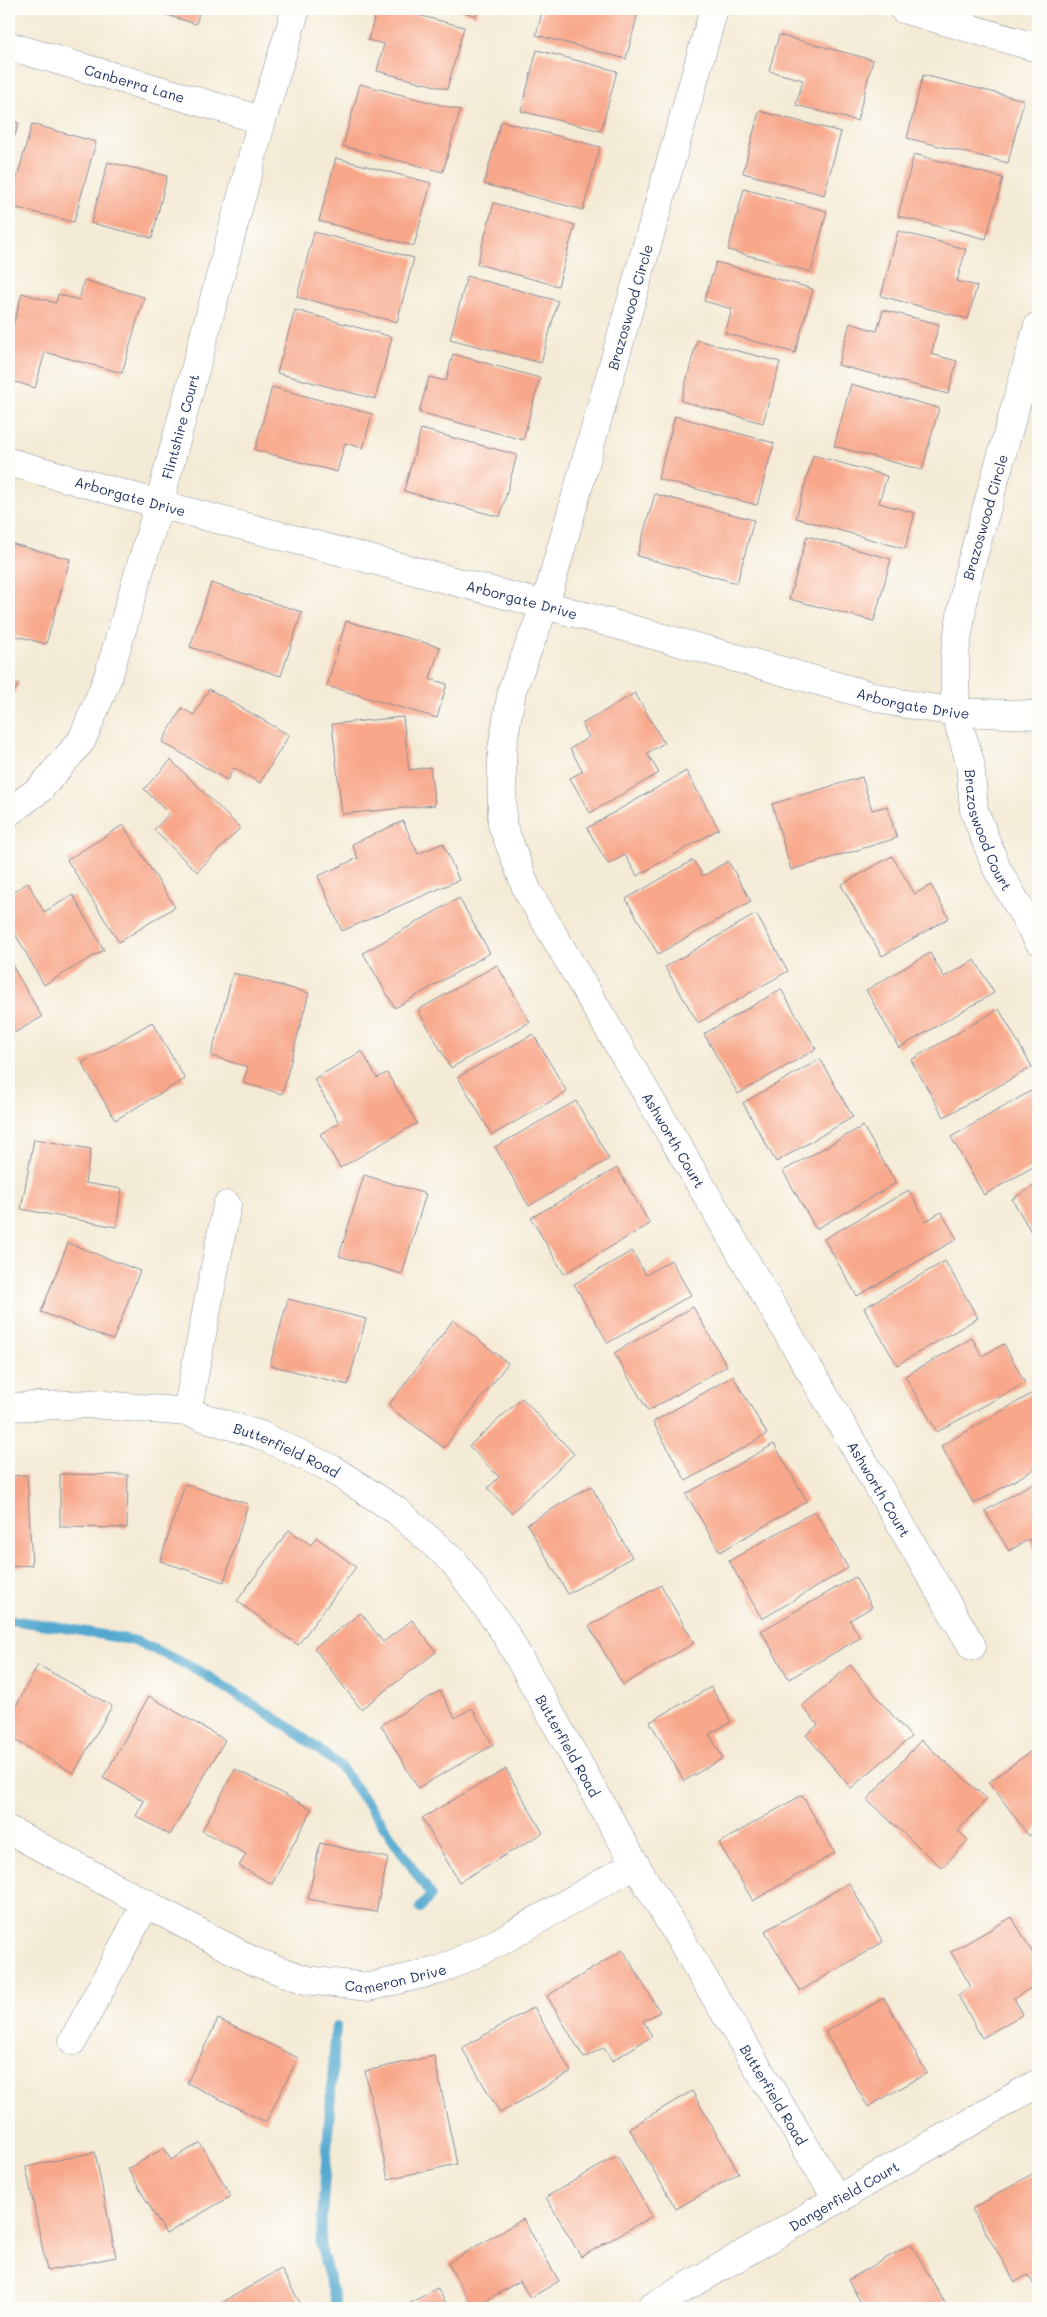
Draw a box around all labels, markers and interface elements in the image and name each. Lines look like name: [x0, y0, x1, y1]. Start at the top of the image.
street label: Canberra Lane: [82, 59, 187, 106]
street label: Brazoswood Circle: [603, 242, 657, 372]
street label: Flintshire Court: [157, 372, 203, 481]
street label: Brazoswood Circle: [958, 452, 1012, 582]
street label: Arborgate Drive: [73, 471, 188, 520]
street label: Arborgate Drive: [464, 575, 580, 623]
street label: Arborgate Drive: [855, 683, 970, 722]
street label: Brazoswood Court: [961, 768, 1017, 894]
street label: Ashworth Court: [638, 1088, 710, 1191]
street label: Butterfield Road: [231, 1418, 344, 1481]
street label: Ashworth Court: [844, 1437, 915, 1540]
street label: Butterfield Road: [532, 1691, 605, 1800]
street label: Cameron Drive: [344, 1959, 449, 1998]
street label: Butterfield Road: [736, 2040, 812, 2149]
street label: Dangerfield Court: [785, 2156, 902, 2235]

